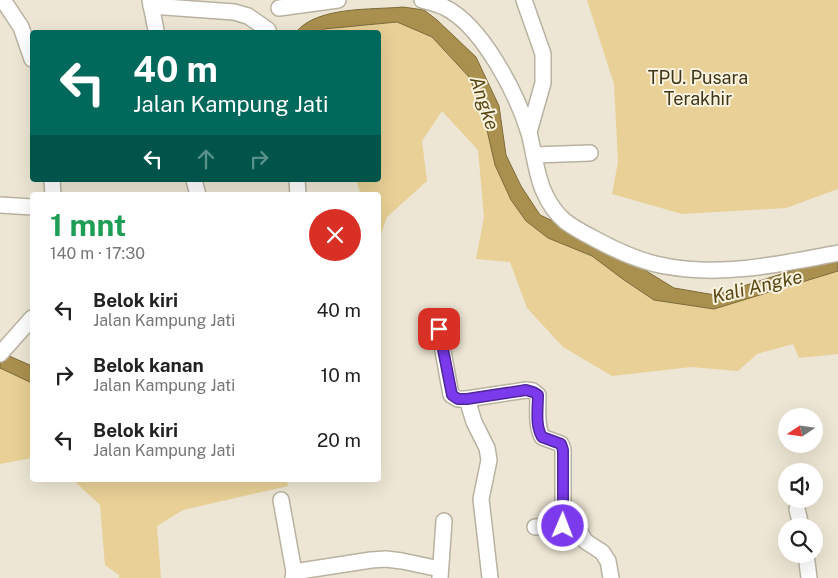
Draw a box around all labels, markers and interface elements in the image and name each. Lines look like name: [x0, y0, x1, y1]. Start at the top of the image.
text: 40 m: [133, 49, 218, 90]
icon: left: [50, 50, 115, 115]
park label: TPU. Pusara Terakhir: [648, 67, 748, 109]
water label: Angke: [466, 73, 504, 133]
text: Jalan Kampung Jati: [133, 91, 328, 117]
icon: left: [139, 145, 167, 173]
icon: ahead: [192, 145, 220, 173]
icon: right: [245, 145, 273, 173]
text: 1 mnt: [50, 207, 126, 243]
button: close: [309, 209, 361, 261]
text: 140 m · 17:30: [50, 244, 145, 263]
water label: Kali Angke: [710, 265, 804, 307]
text: Belok kiri: [93, 289, 178, 311]
icon: left: [50, 296, 78, 324]
text: 40 m: [316, 299, 361, 321]
pin: [418, 308, 460, 350]
text: Jalan Kampung Jati: [93, 311, 235, 330]
icon: arrive: [425, 315, 453, 343]
text: Belok kanan: [93, 354, 204, 376]
icon: right: [50, 361, 78, 389]
text: 10 m: [321, 364, 361, 386]
text: Jalan Kampung Jati: [93, 376, 235, 395]
north arrow: [778, 408, 822, 452]
map controls: [778, 408, 823, 563]
text: Belok kiri: [93, 419, 178, 441]
icon: left: [50, 426, 78, 454]
text: 20 m: [317, 429, 361, 451]
text: Jalan Kampung Jati: [93, 441, 235, 460]
button: sound: [778, 463, 823, 508]
position arrow: [536, 499, 588, 551]
button: search: [778, 518, 823, 563]

